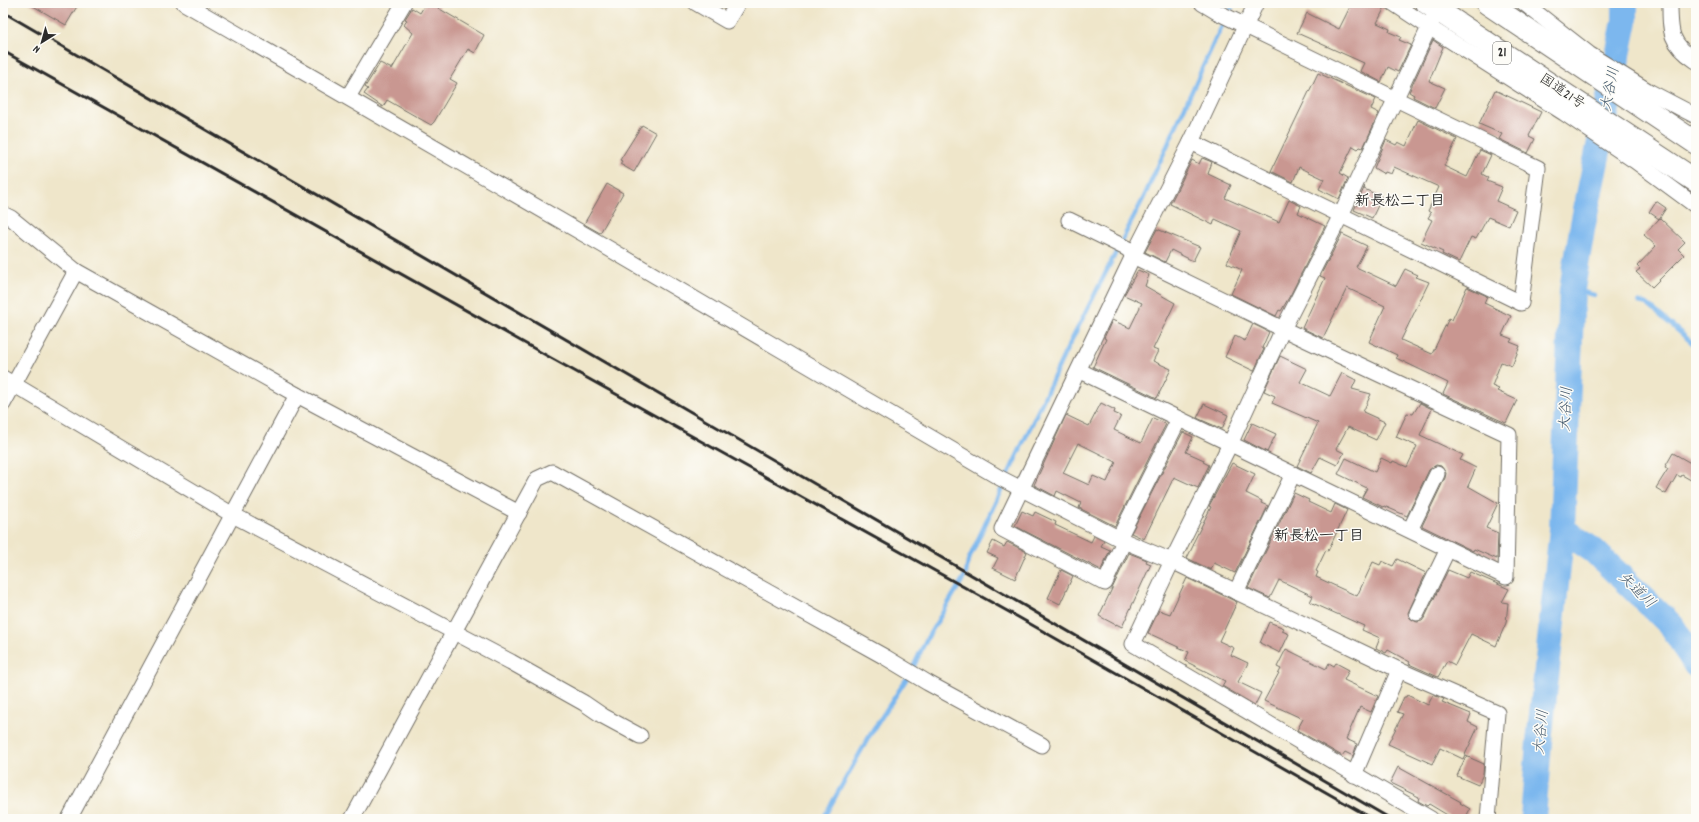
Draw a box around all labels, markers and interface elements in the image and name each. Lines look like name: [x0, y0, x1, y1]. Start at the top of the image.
north arrow: [22, 22, 62, 62]
text: N: [30, 40, 44, 56]
road number: 21: [1493, 42, 1511, 64]
water label: 大谷川: [1596, 65, 1626, 113]
street label: 国道21号: [1535, 69, 1589, 115]
district label: 新長松二丁目: [1355, 191, 1445, 213]
water label: 大谷川: [1555, 386, 1579, 432]
district label: 新長松一丁目: [1274, 526, 1364, 548]
water label: 矢道川: [1612, 567, 1660, 615]
water label: 大谷川: [1529, 708, 1555, 756]

